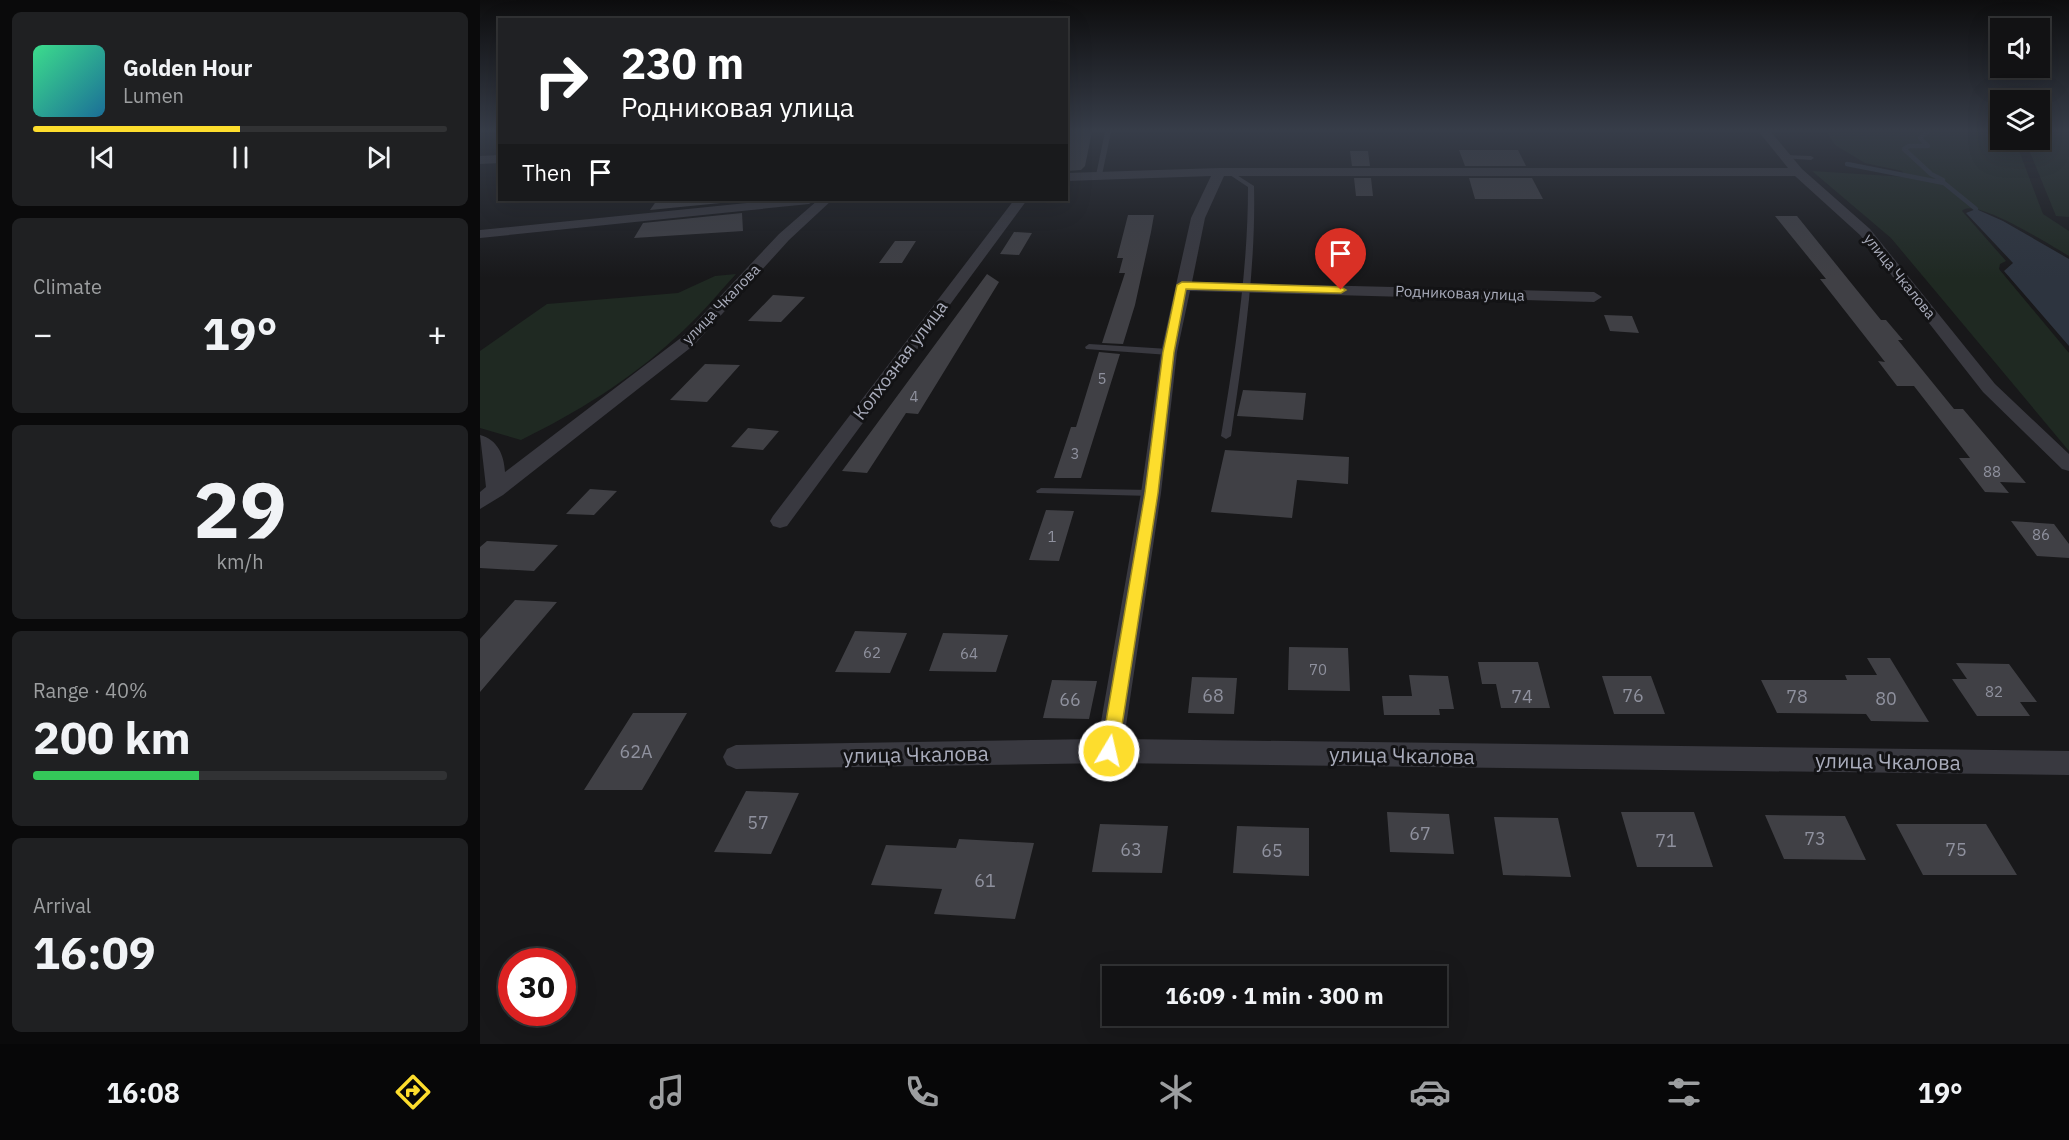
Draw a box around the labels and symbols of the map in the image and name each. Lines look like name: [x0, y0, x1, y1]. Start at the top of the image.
pin: [1315, 228, 1366, 290]
street label: улица Чкалова: [1860, 230, 1940, 322]
street label: улица Чкалова: [678, 260, 764, 348]
street label: Родниковая улица: [1395, 281, 1525, 305]
street label: Колхозная улица: [848, 295, 953, 424]
house number: 5: [1097, 369, 1107, 388]
house number: 4: [909, 387, 919, 406]
house number: 3: [1070, 444, 1080, 463]
house number: 88: [1983, 462, 2001, 481]
house number: 86: [2032, 525, 2050, 544]
house number: 1: [1047, 527, 1057, 546]
house number: 62: [863, 643, 881, 662]
house number: 64: [960, 644, 978, 663]
house number: 70: [1309, 660, 1327, 679]
house number: 82: [1985, 682, 2003, 701]
house number: 68: [1202, 684, 1224, 707]
house number: 76: [1622, 684, 1644, 707]
house number: 74: [1511, 685, 1533, 708]
house number: 78: [1786, 685, 1808, 708]
house number: 80: [1875, 687, 1897, 710]
house number: 66: [1059, 688, 1081, 711]
position arrow: [1077, 719, 1141, 783]
street label: улица Чкалова: [843, 739, 989, 769]
house number: 62А: [619, 740, 653, 763]
street label: улица Чкалова: [1329, 740, 1475, 770]
street label: улица Чкалова: [1815, 746, 1961, 776]
house number: 57: [747, 811, 769, 834]
house number: 67: [1409, 822, 1431, 845]
house number: 73: [1804, 827, 1826, 850]
house number: 71: [1655, 829, 1677, 852]
house number: 63: [1120, 838, 1142, 861]
house number: 75: [1945, 838, 1967, 861]
house number: 65: [1261, 839, 1283, 862]
house number: 61: [974, 869, 996, 892]
speed limit sign: 30: [498, 948, 576, 1026]

